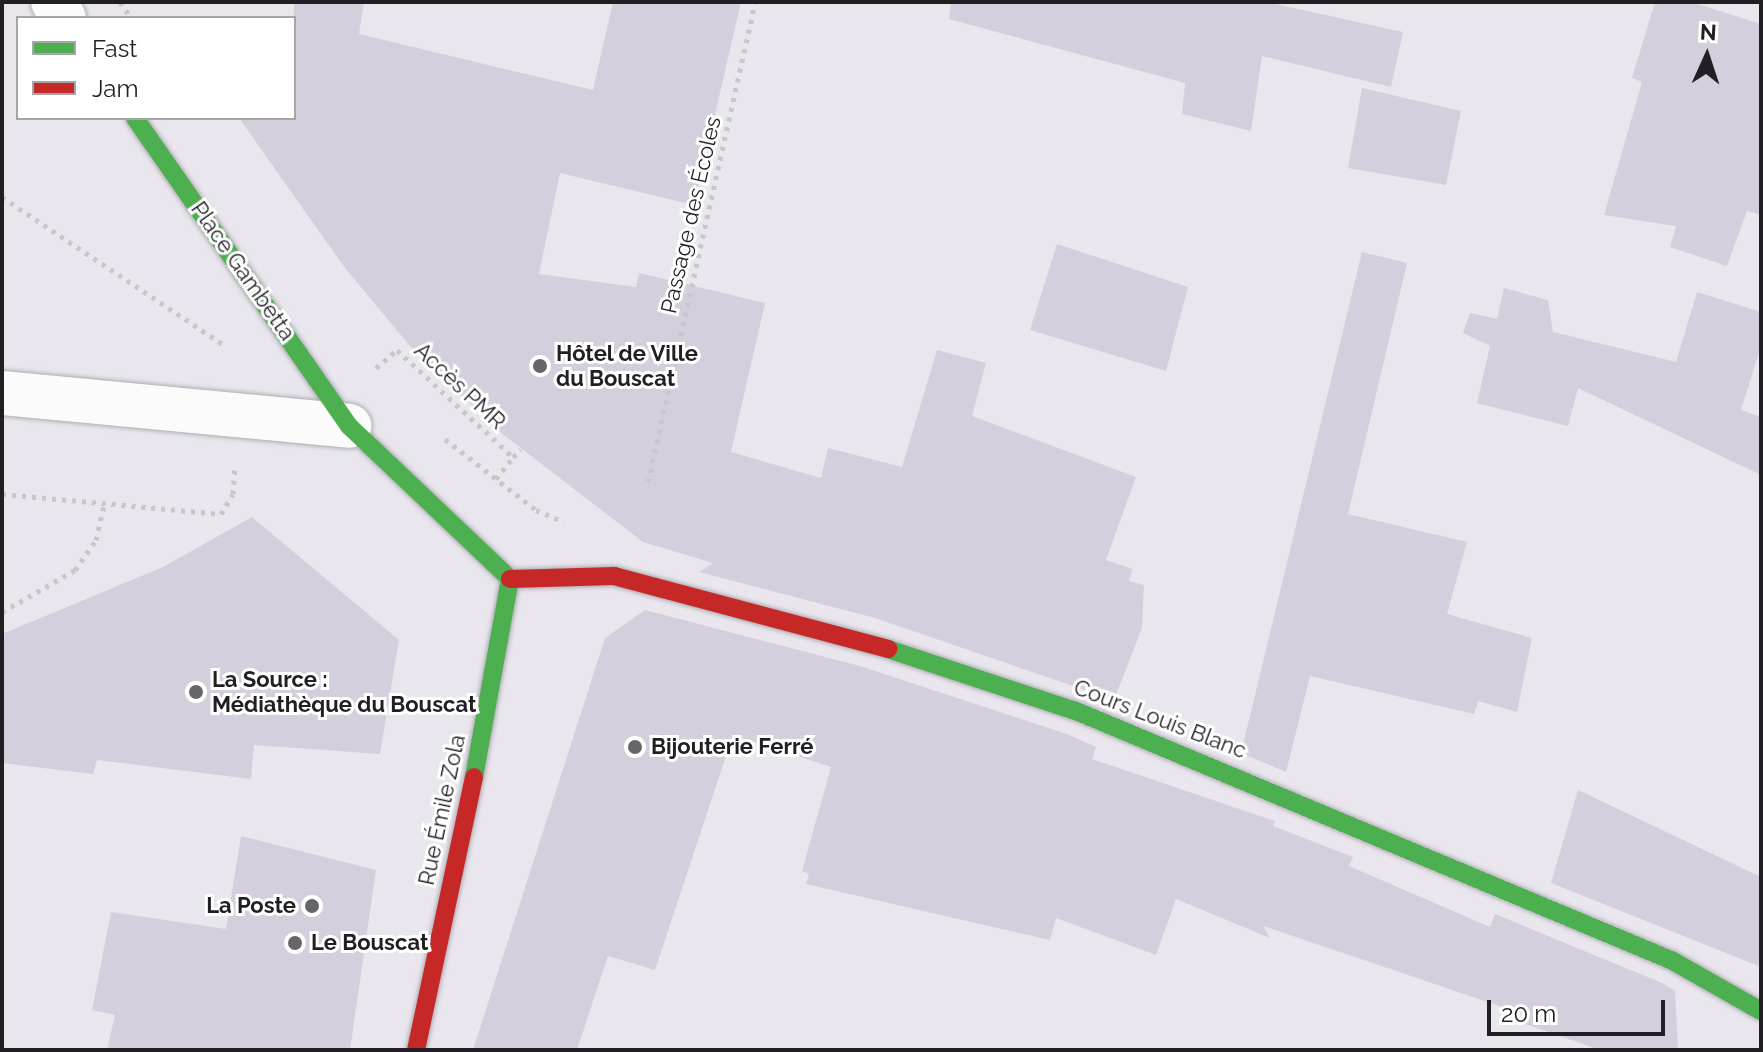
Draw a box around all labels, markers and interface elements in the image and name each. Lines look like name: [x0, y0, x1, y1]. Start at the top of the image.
legend: [16, 16, 296, 120]
north arrow: [1667, 16, 1747, 96]
text: N: [1699, 19, 1717, 45]
text: Fast: [92, 34, 137, 63]
text: Jam: [92, 74, 138, 103]
street label: Passage des Écoles: [655, 114, 727, 316]
street label: Place Gambetta: [185, 197, 301, 345]
street label: Accès PMR: [409, 337, 511, 435]
place label: Hôtel de Ville du Bouscat: [556, 340, 699, 392]
marker: Hôtel de Ville du Bouscat: [531, 357, 549, 375]
place label: La Source : Médiathèque du Bouscat: [212, 666, 476, 718]
street label: Cours Louis Blanc: [1070, 674, 1250, 764]
marker: La Source : Médiathèque du Bouscat: [187, 683, 205, 701]
street label: Rue Émile Zola: [413, 732, 471, 888]
place label: Bijouterie Ferré: [651, 734, 813, 760]
marker: Bijouterie Ferré: [626, 738, 644, 756]
place label: La Poste: [206, 893, 296, 919]
marker: La Poste: [303, 897, 321, 915]
place label: Le Bouscat: [311, 930, 428, 956]
marker: Le Bouscat: [286, 934, 304, 952]
scale bar: [1491, 984, 1669, 1034]
text: 20 m: [1501, 999, 1556, 1028]

